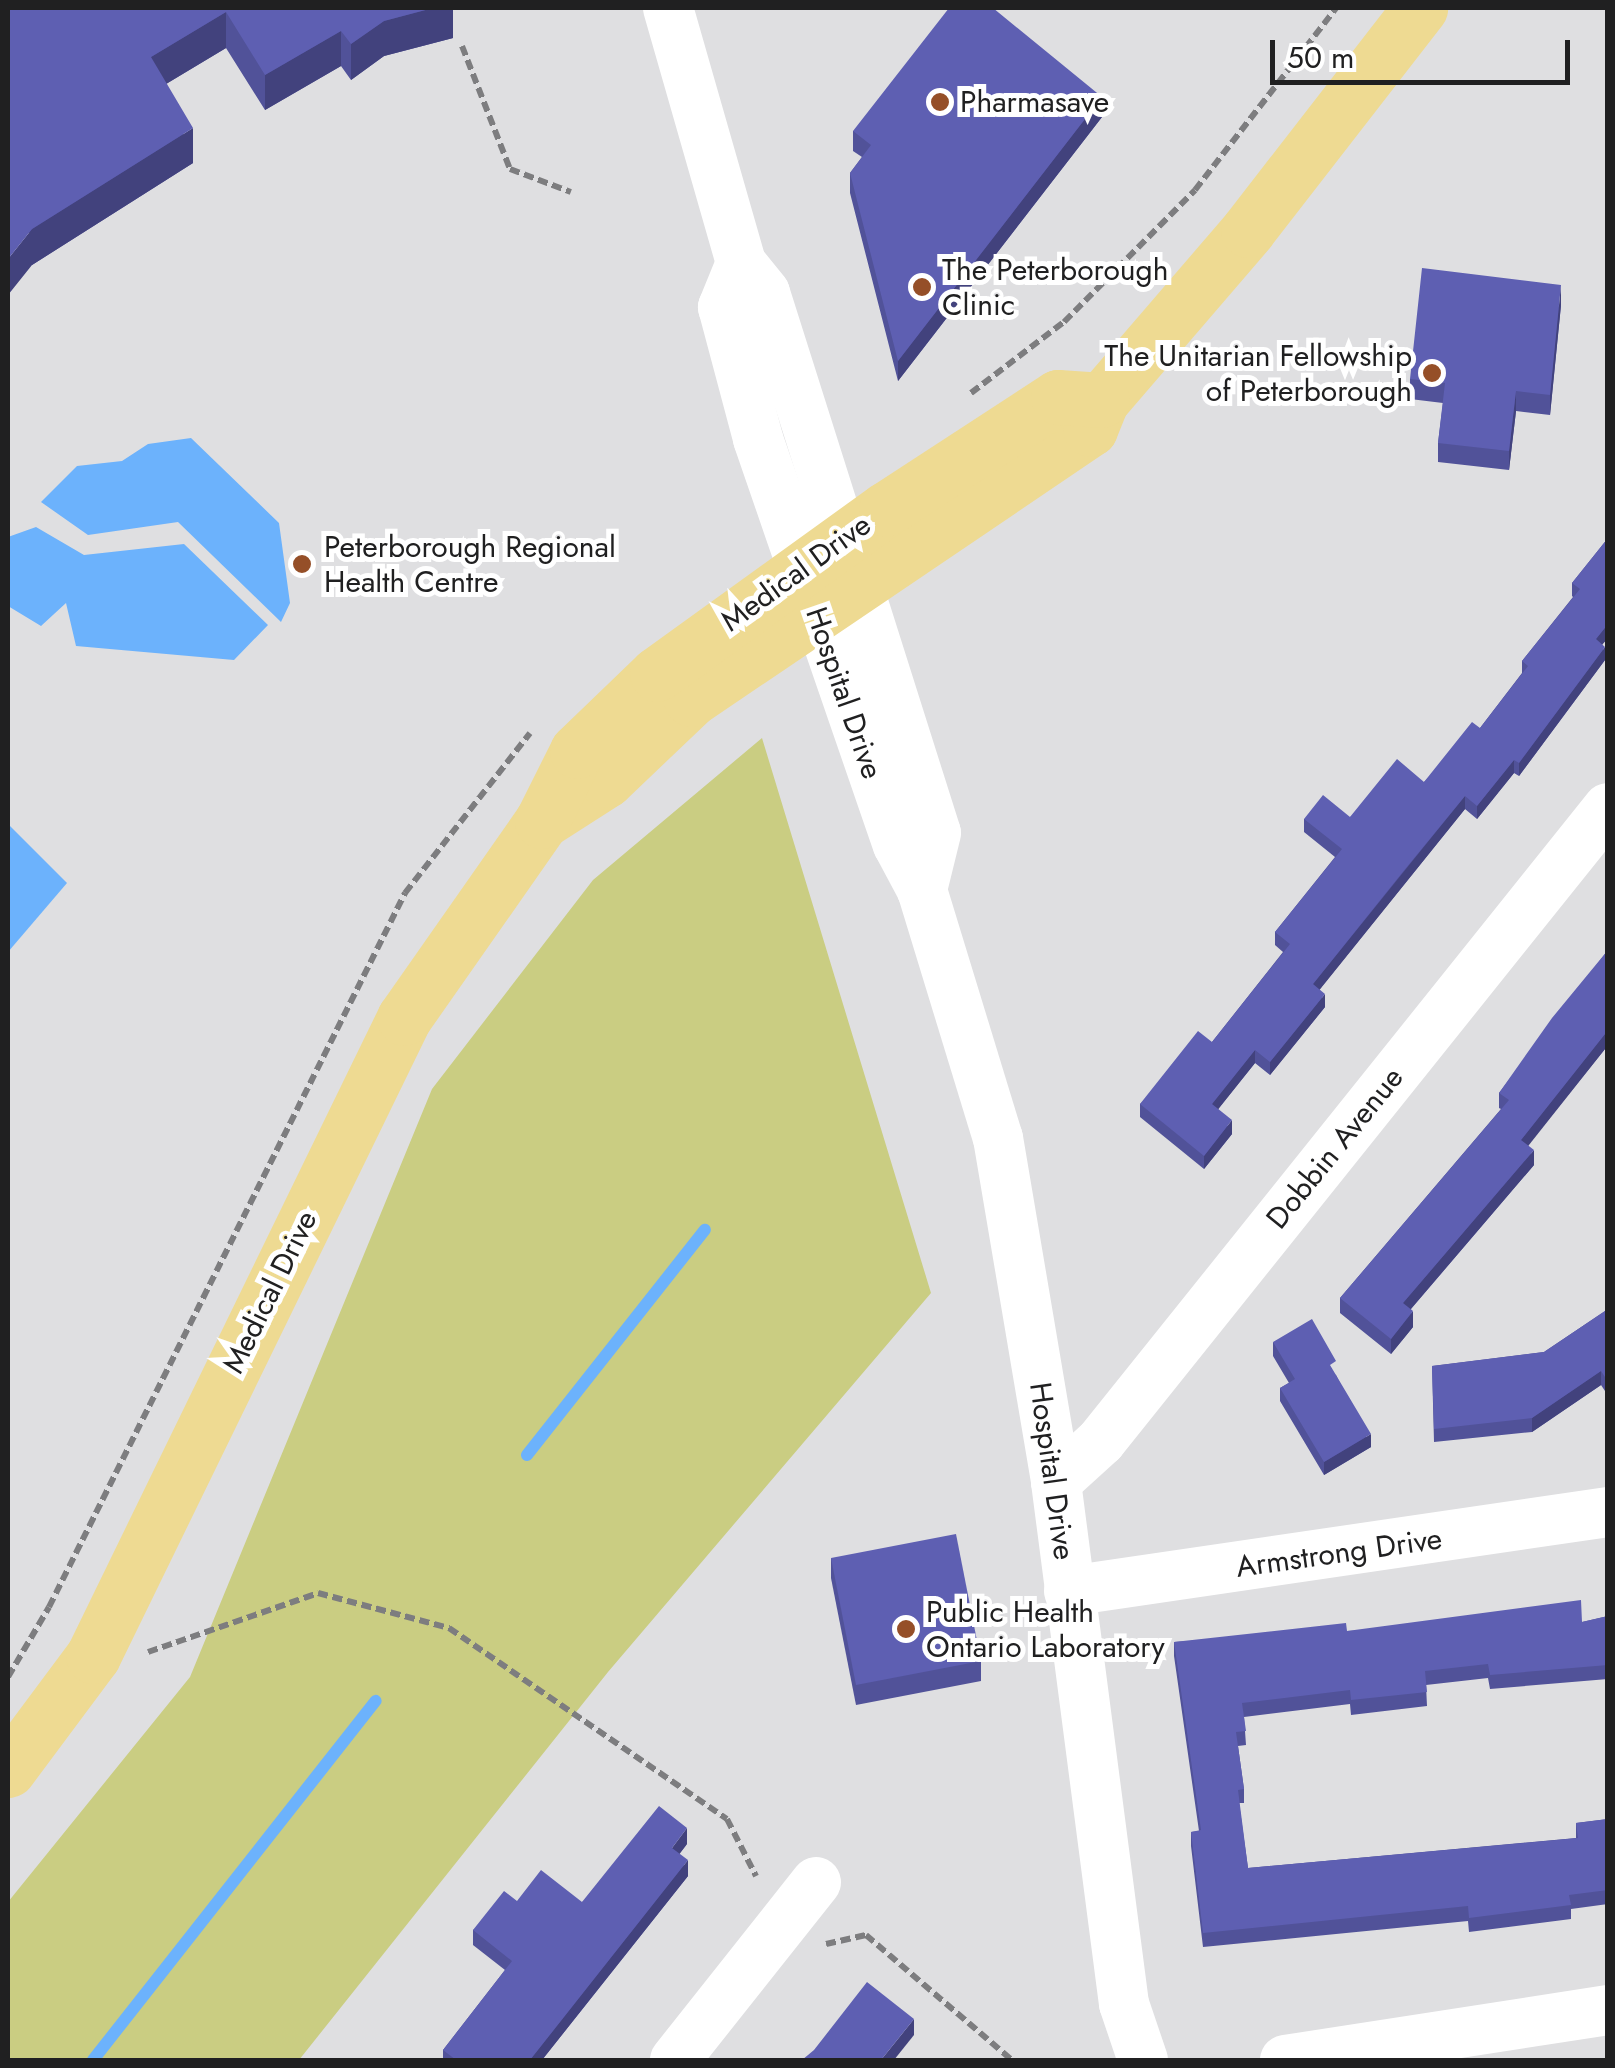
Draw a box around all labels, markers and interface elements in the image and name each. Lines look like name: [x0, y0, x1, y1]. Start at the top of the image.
scale bar: [1275, 20, 1575, 82]
text: 50 m: [1287, 36, 1354, 79]
place label: Pharmasave: [960, 84, 1109, 120]
marker: Pharmasave: [929, 91, 951, 113]
place label: The Peterborough Clinic: [942, 252, 1168, 322]
marker: The Peterborough Clinic: [911, 276, 933, 298]
place label: The Unitarian Fellowship of Peterborough: [1104, 338, 1412, 408]
marker: The Unitarian Fellowship of Peterborough: [1421, 362, 1443, 384]
street label: Medical Drive: [714, 507, 878, 639]
place label: Peterborough Regional Health Centre: [324, 529, 616, 600]
marker: Peterborough Regional Health Centre: [289, 551, 315, 577]
street label: Hospital Drive: [798, 602, 890, 784]
street label: Dobbin Avenue: [1259, 1060, 1411, 1236]
street label: Medical Drive: [215, 1205, 325, 1379]
street label: Hospital Drive: [1022, 1380, 1082, 1562]
street label: Armstrong Drive: [1234, 1521, 1444, 1585]
place label: Public Health Ontario Laboratory: [926, 1594, 1165, 1664]
marker: Public Health Ontario Laboratory: [895, 1618, 917, 1640]

